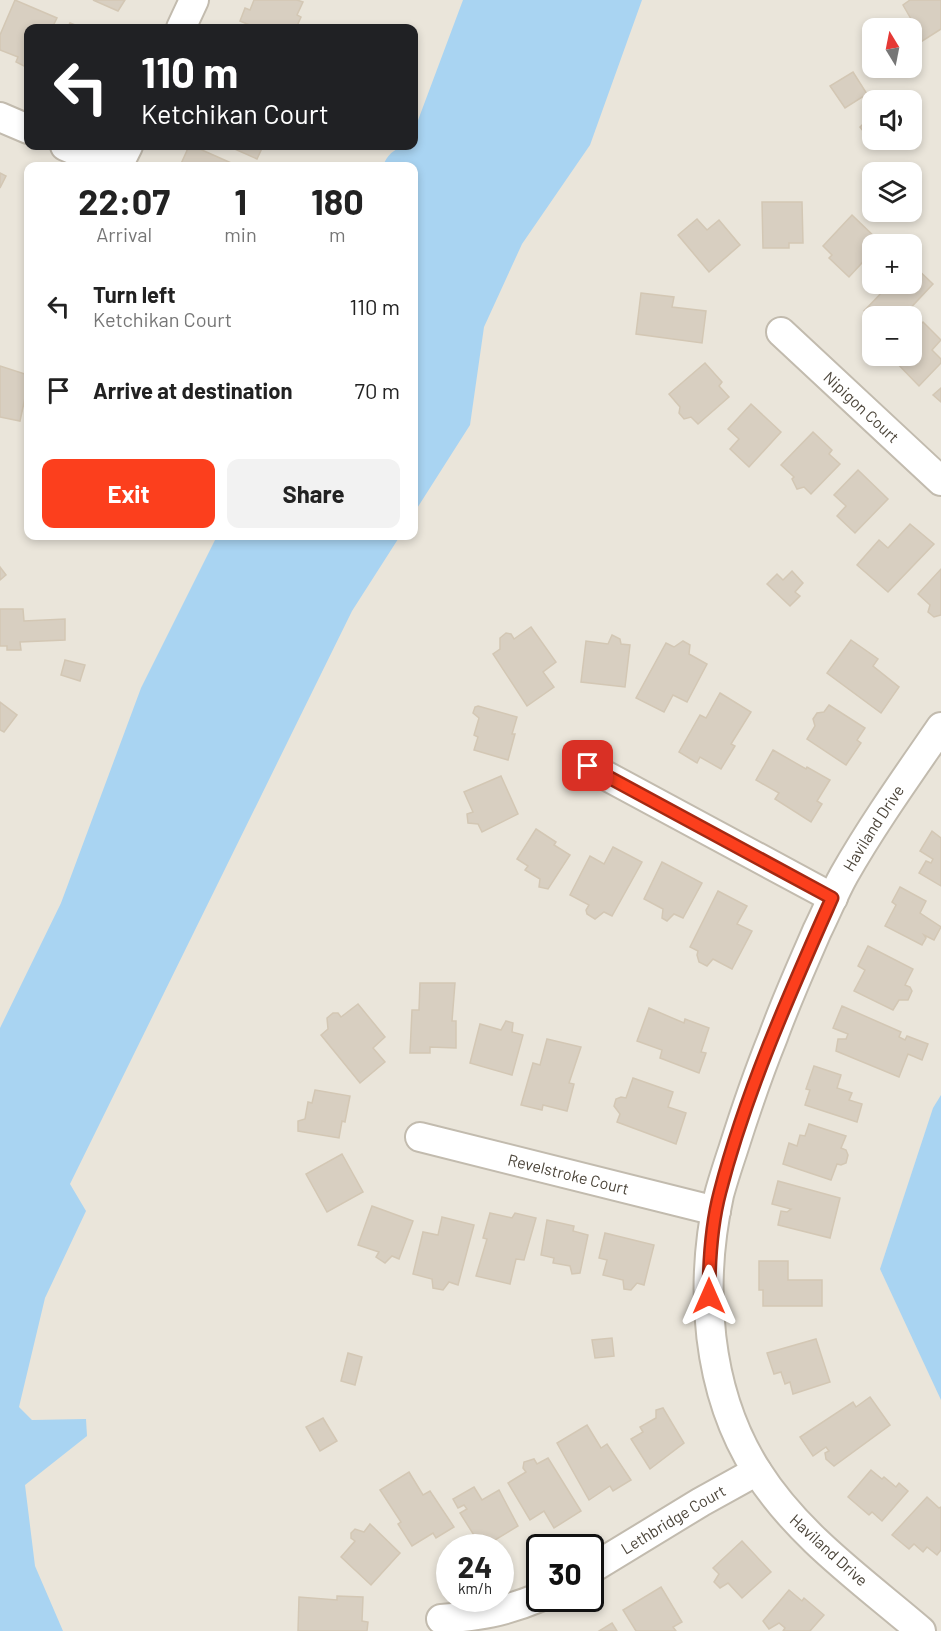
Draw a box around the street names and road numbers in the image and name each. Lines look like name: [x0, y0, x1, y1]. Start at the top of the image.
street label: Nipigon Court: [820, 367, 903, 446]
street label: Haviland Drive: [838, 781, 907, 874]
street label: Revelstroke Court: [506, 1149, 631, 1198]
street label: Lethbridge Court: [617, 1480, 729, 1558]
street label: Haviland Drive: [786, 1510, 872, 1590]

